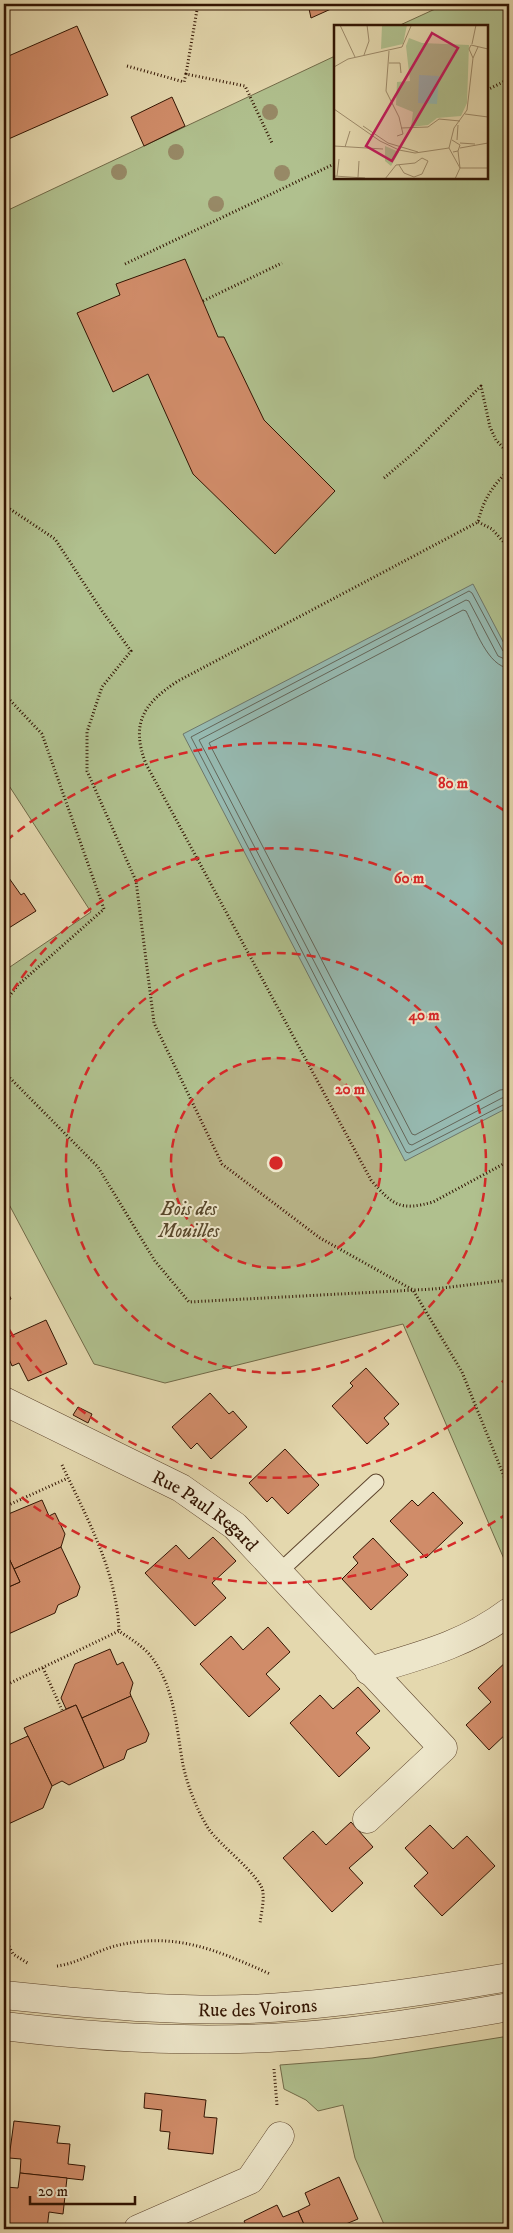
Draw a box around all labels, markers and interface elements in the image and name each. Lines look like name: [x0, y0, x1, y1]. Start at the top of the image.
inset map: [334, 25, 488, 179]
text: 80 m: [438, 774, 469, 793]
text: 60 m: [394, 869, 425, 888]
text: 40 m: [407, 1006, 440, 1025]
text: 20 m: [335, 1080, 366, 1099]
centre of rings: [267, 1154, 285, 1172]
park label: Bois des Mouilles: [157, 1198, 220, 1243]
street label: Rue Paul Regard: [148, 1466, 263, 1557]
street label: Rue des Voirons: [198, 1994, 318, 2023]
scale bar: [30, 2173, 135, 2205]
text: 20 m: [38, 2182, 68, 2201]

